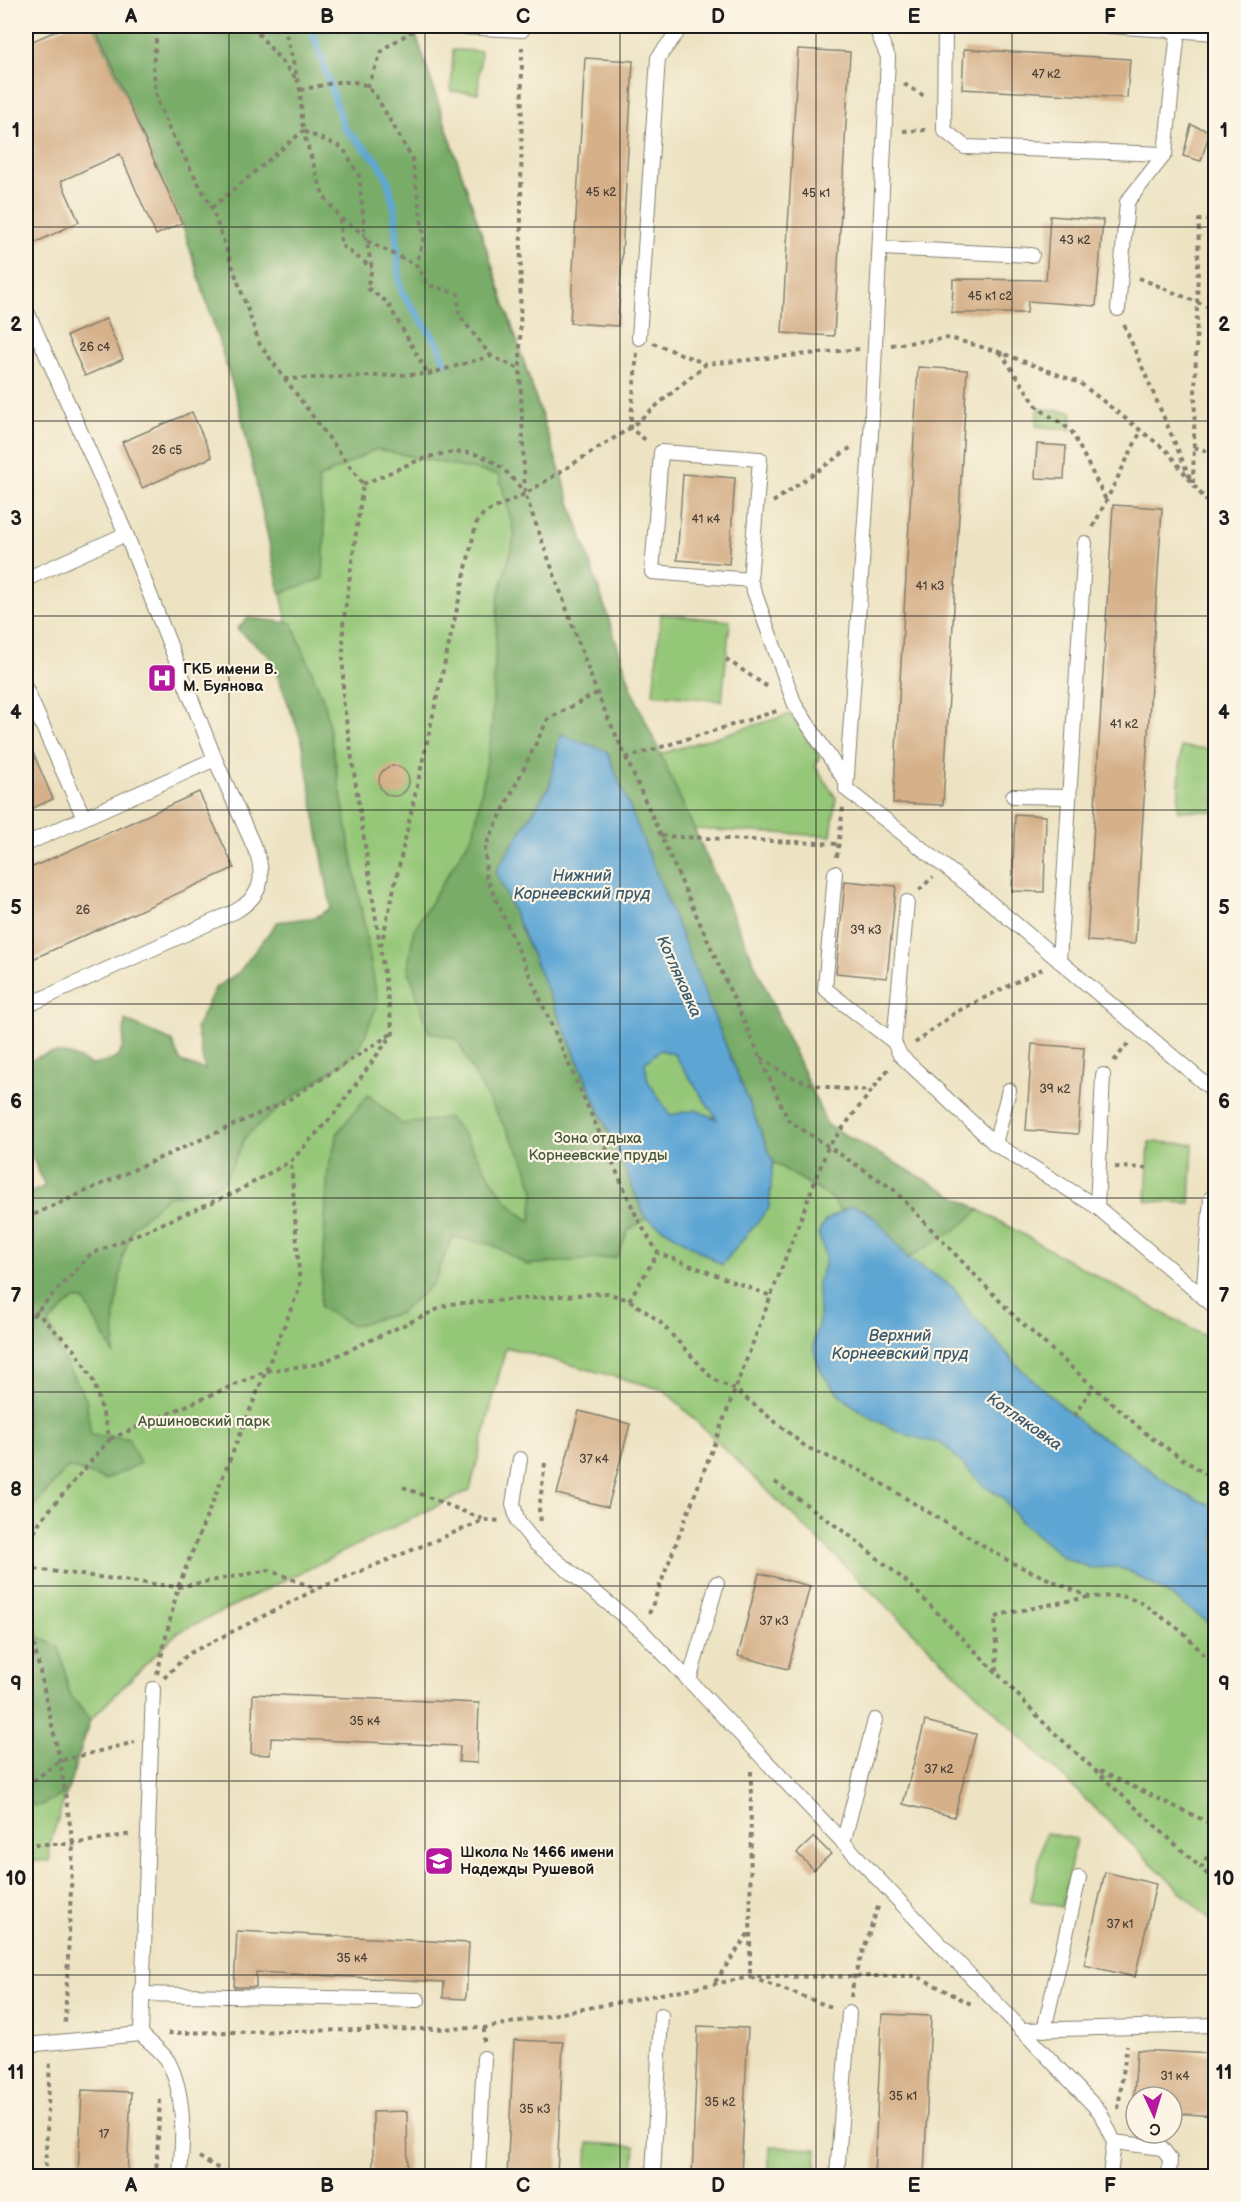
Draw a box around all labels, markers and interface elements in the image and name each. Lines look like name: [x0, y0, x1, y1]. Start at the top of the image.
text: A: [124, 5, 138, 29]
text: B: [320, 5, 334, 29]
text: C: [516, 5, 530, 29]
text: D: [711, 5, 725, 29]
text: E: [908, 5, 921, 29]
text: F: [1104, 5, 1116, 29]
house number: 47 к2: [1031, 67, 1061, 82]
text: 1: [12, 119, 20, 143]
text: 1: [1220, 119, 1228, 143]
house number: 45 к2: [586, 185, 616, 200]
house number: 45 к1: [802, 186, 830, 201]
house number: 43 к2: [1059, 233, 1091, 248]
house number: 45 к1 с2: [968, 289, 1012, 304]
text: 2: [10, 313, 22, 337]
text: 2: [1218, 313, 1230, 337]
house number: 26 с4: [80, 340, 111, 355]
house number: 26 с5: [152, 443, 182, 458]
text: 3: [10, 507, 22, 531]
text: 3: [1218, 507, 1230, 531]
house number: 41 к4: [692, 512, 721, 527]
house number: 41 к3: [916, 579, 944, 594]
place label: ГКБ имени В. М. Буянова: [183, 660, 277, 696]
hospital icon: ГКБ имени В. М. Буянова: [146, 662, 178, 694]
text: 4: [10, 701, 22, 725]
text: 4: [1218, 701, 1230, 725]
house number: 41 к2: [1110, 717, 1138, 732]
water label: Нижний Корнеевский пруд: [513, 867, 651, 904]
text: 5: [10, 896, 22, 920]
text: 5: [1218, 896, 1230, 920]
house number: 26: [76, 903, 90, 918]
house number: 39 к3: [850, 923, 882, 938]
water label: Котляковка: [652, 933, 705, 1020]
house number: 39 к2: [1039, 1082, 1071, 1097]
text: 6: [10, 1090, 22, 1114]
text: 6: [1218, 1090, 1230, 1114]
park label: Зона отдыха Корнеевские пруды: [528, 1129, 668, 1165]
text: 7: [10, 1284, 22, 1308]
text: 7: [1218, 1284, 1230, 1308]
water label: Верхний Корнеевский пруд: [831, 1327, 969, 1364]
water label: Котляковка: [983, 1389, 1065, 1455]
park label: Аршиновский парк: [137, 1412, 270, 1431]
house number: 37 к4: [579, 1452, 609, 1467]
text: 8: [10, 1478, 22, 1502]
text: 8: [1218, 1478, 1230, 1502]
house number: 37 к3: [759, 1614, 789, 1629]
text: 9: [10, 1672, 22, 1696]
text: 9: [1218, 1672, 1230, 1696]
house number: 35 к4: [349, 1714, 381, 1729]
house number: 37 к2: [924, 1762, 954, 1777]
place label: Школа № 1466 имени Надежды Рушевой: [460, 1843, 614, 1879]
school or university icon: Школа № 1466 имени Надежды Рушевой: [423, 1845, 455, 1877]
text: 10: [6, 1867, 26, 1891]
text: 10: [1214, 1867, 1234, 1891]
house number: 37 к1: [1107, 1917, 1133, 1932]
house number: 35 к4: [336, 1951, 368, 1966]
text: 11: [8, 2061, 24, 2085]
text: 11: [1216, 2061, 1232, 2085]
house number: 31 к4: [1161, 2069, 1190, 2084]
north arrow: [1124, 2085, 1184, 2145]
house number: 35 к1: [889, 2089, 917, 2104]
house number: 35 к2: [705, 2095, 735, 2110]
house number: 35 к3: [519, 2102, 551, 2117]
text: С: [1149, 2119, 1161, 2138]
house number: 17: [99, 2127, 109, 2142]
text: A: [124, 2174, 138, 2198]
text: B: [320, 2174, 334, 2198]
text: C: [516, 2174, 530, 2198]
text: D: [711, 2174, 725, 2198]
text: E: [908, 2174, 921, 2198]
text: F: [1104, 2174, 1116, 2198]

